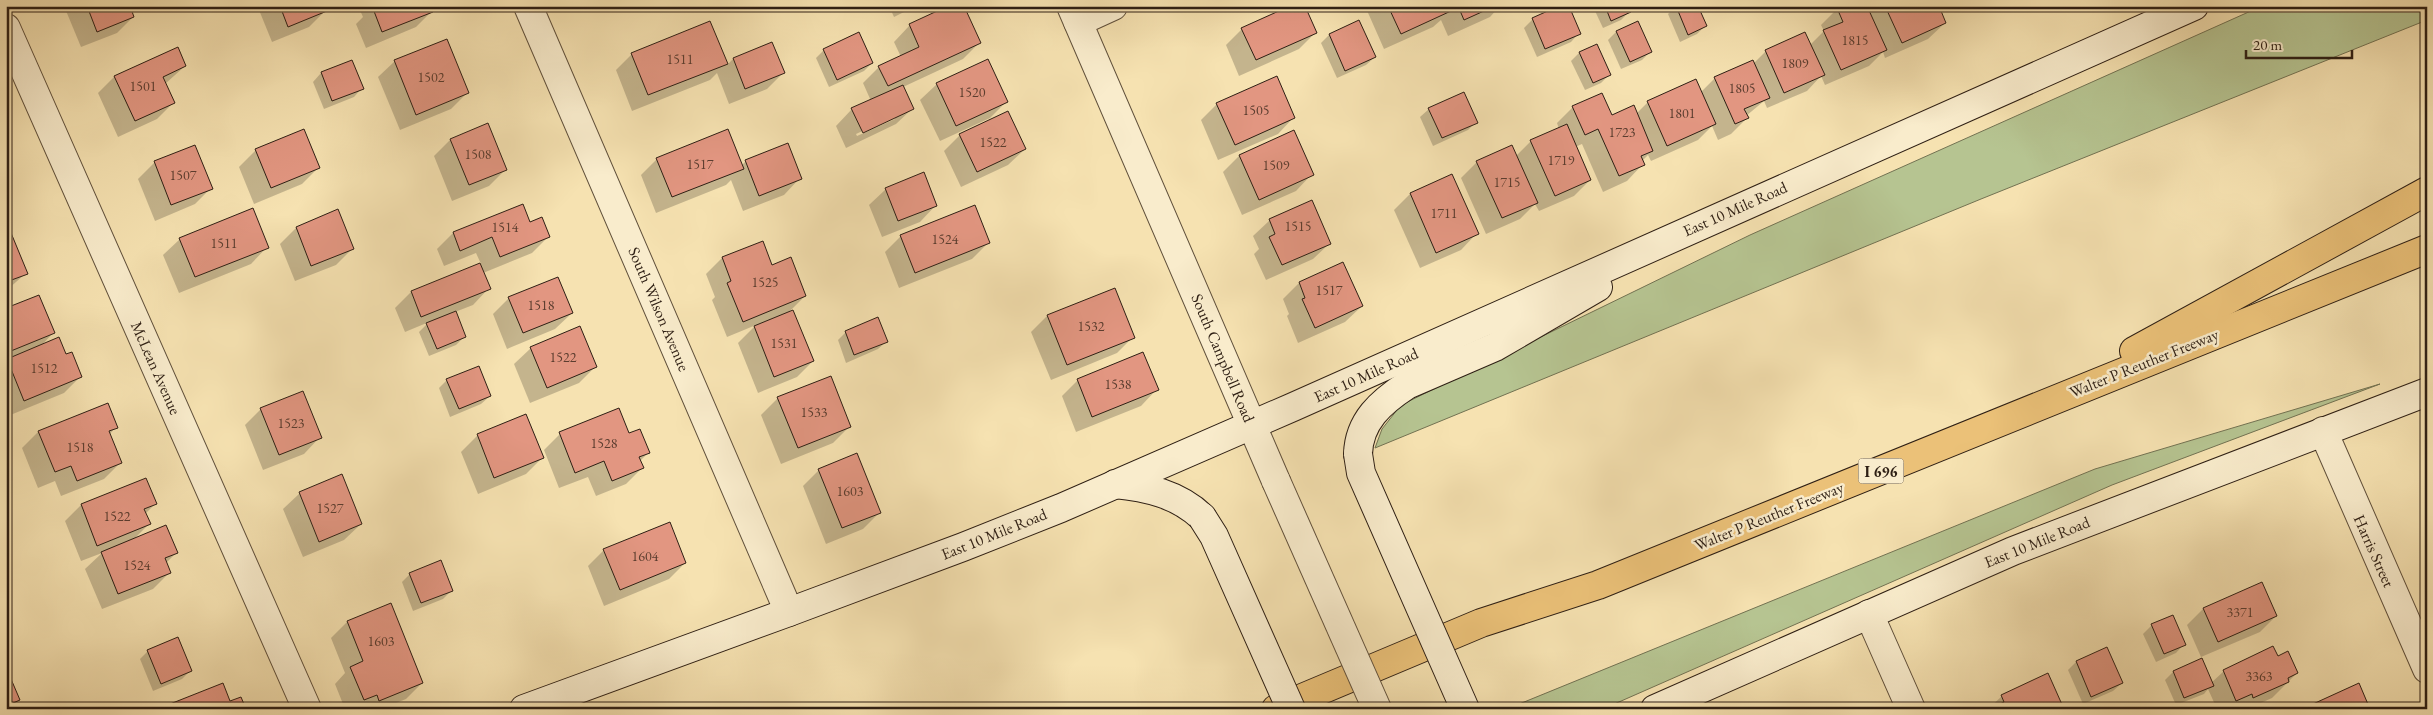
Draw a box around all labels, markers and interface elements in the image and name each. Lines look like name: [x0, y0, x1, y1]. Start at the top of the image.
scale bar: [2246, 28, 2352, 60]
house number: 1815: [1842, 31, 1868, 49]
text: 20 m: [2253, 35, 2282, 54]
house number: 1511: [667, 50, 693, 68]
house number: 1809: [1782, 54, 1809, 72]
house number: 1502: [418, 68, 445, 86]
house number: 1501: [130, 77, 156, 95]
house number: 1805: [1729, 79, 1755, 97]
house number: 1520: [959, 83, 986, 101]
house number: 1505: [1243, 101, 1269, 119]
house number: 1801: [1669, 104, 1695, 122]
house number: 1723: [1609, 123, 1636, 141]
house number: 1522: [980, 133, 1007, 151]
house number: 1508: [465, 145, 492, 163]
house number: 1719: [1548, 151, 1575, 169]
house number: 1517: [687, 155, 714, 173]
house number: 1509: [1263, 156, 1290, 174]
house number: 1507: [170, 166, 197, 184]
house number: 1715: [1494, 173, 1520, 191]
street label: East 10 Mile Road: [1680, 176, 1791, 241]
house number: 1711: [1431, 204, 1457, 222]
house number: 1515: [1285, 217, 1311, 235]
house number: 1514: [492, 218, 519, 236]
house number: 1524: [932, 230, 959, 248]
house number: 1511: [211, 234, 237, 252]
street label: South Wilson Avenue: [623, 244, 695, 374]
house number: 1525: [752, 273, 778, 291]
house number: 1517: [1316, 281, 1343, 299]
street label: South Campbell Road: [1186, 291, 1260, 426]
house number: 1518: [528, 296, 555, 314]
house number: 1532: [1078, 317, 1105, 335]
street label: McLean Avenue: [126, 318, 186, 418]
street label: Walter P Reuther Freeway: [2066, 323, 2223, 403]
house number: 1531: [771, 334, 797, 352]
street label: East 10 Mile Road: [1311, 342, 1422, 407]
house number: 1522: [550, 348, 577, 366]
house number: 1512: [31, 359, 58, 377]
house number: 1538: [1105, 375, 1132, 393]
house number: 1533: [801, 403, 828, 421]
house number: 1523: [278, 414, 305, 432]
house number: 1528: [591, 434, 618, 452]
house number: 1518: [67, 438, 94, 456]
road number: I 696: [1858, 458, 1904, 484]
street label: Walter P Reuther Freeway: [1691, 476, 1848, 556]
house number: 1603: [837, 482, 864, 500]
house number: 1527: [317, 499, 344, 517]
street label: East 10 Mile Road: [938, 503, 1051, 565]
house number: 1522: [104, 507, 131, 525]
street label: East 10 Mile Road: [1981, 511, 2094, 573]
street label: Harris Street: [2349, 511, 2399, 591]
house number: 1604: [632, 547, 659, 565]
house number: 1524: [124, 556, 151, 574]
house number: 3371: [2227, 603, 2253, 621]
house number: 1603: [368, 632, 395, 650]
house number: 3363: [2246, 667, 2273, 685]

